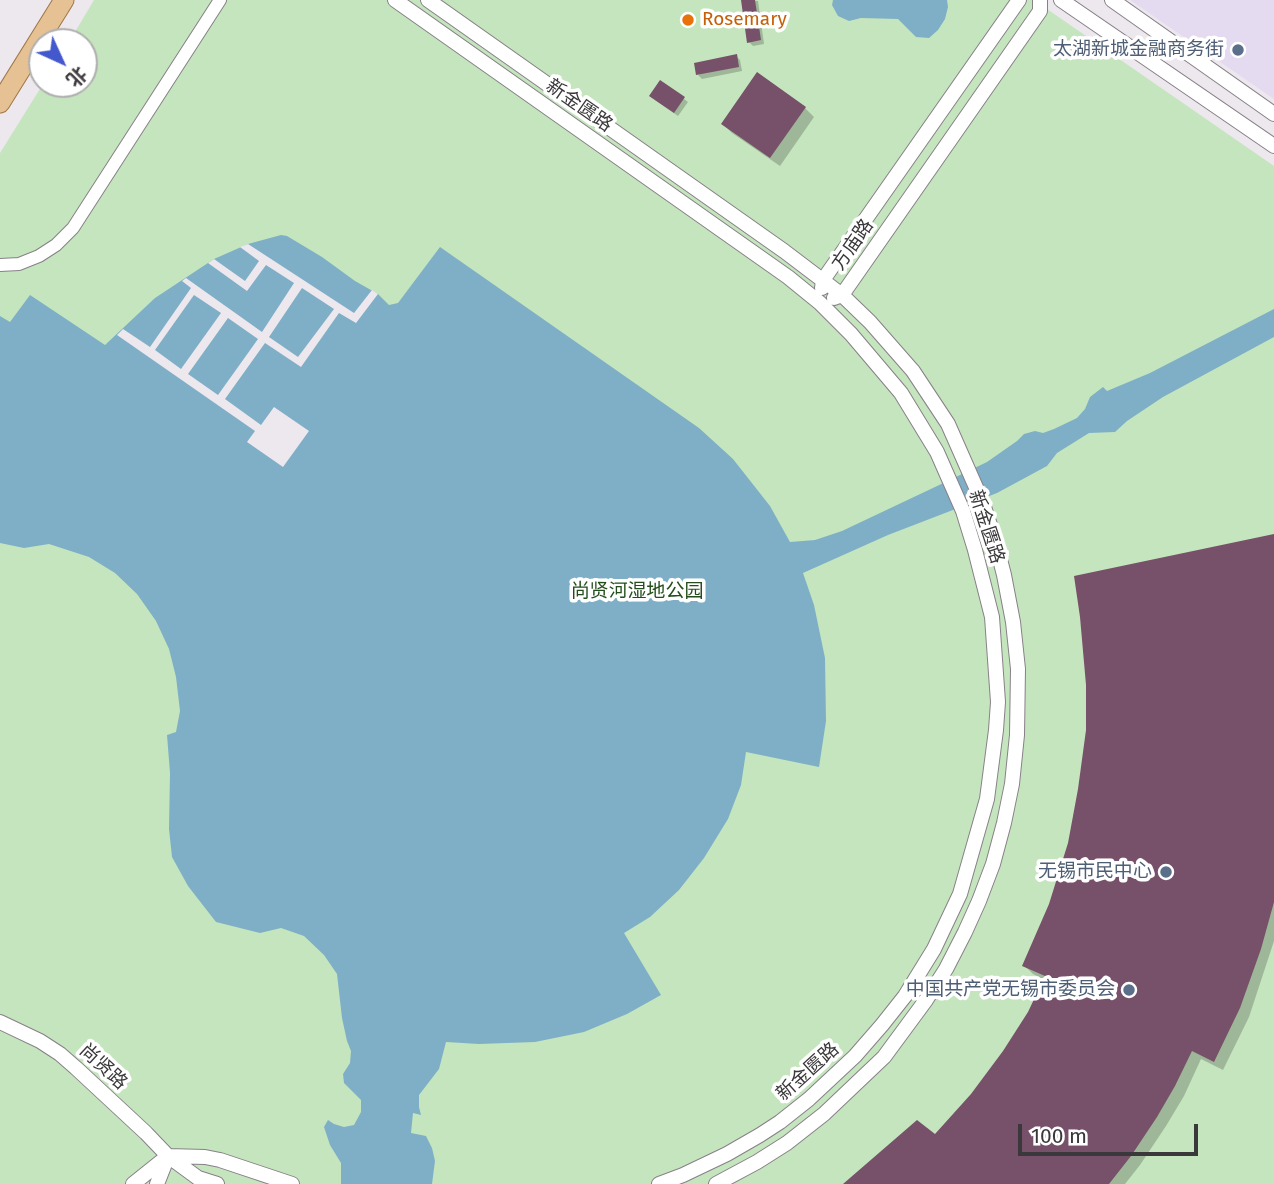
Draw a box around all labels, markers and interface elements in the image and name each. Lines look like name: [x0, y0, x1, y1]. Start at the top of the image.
place label: Rosemary: [702, 9, 787, 31]
marker: Rosemary: [680, 12, 696, 28]
north arrow: [28, 28, 98, 98]
place label: 太湖新城金融商务街: [1053, 39, 1224, 61]
marker: 太湖新城金融商务街: [1230, 42, 1246, 58]
text: 北: [62, 62, 92, 92]
street label: 新金匮路: [541, 75, 617, 137]
street label: 方庙路: [827, 215, 879, 275]
street label: 新金匮路: [963, 487, 1009, 567]
park label: 尚贤河湿地公园: [571, 581, 703, 603]
place label: 无锡市民中心: [1038, 861, 1152, 883]
marker: 无锡市民中心: [1158, 864, 1174, 880]
place label: 中国共产党无锡市委员会: [906, 979, 1115, 1001]
marker: 中国共产党无锡市委员会: [1121, 982, 1137, 998]
street label: 新金匮路: [772, 1038, 844, 1106]
street label: 尚贤路: [74, 1039, 132, 1095]
scale bar: [1022, 1110, 1202, 1154]
text: 100 m: [1031, 1123, 1087, 1149]

